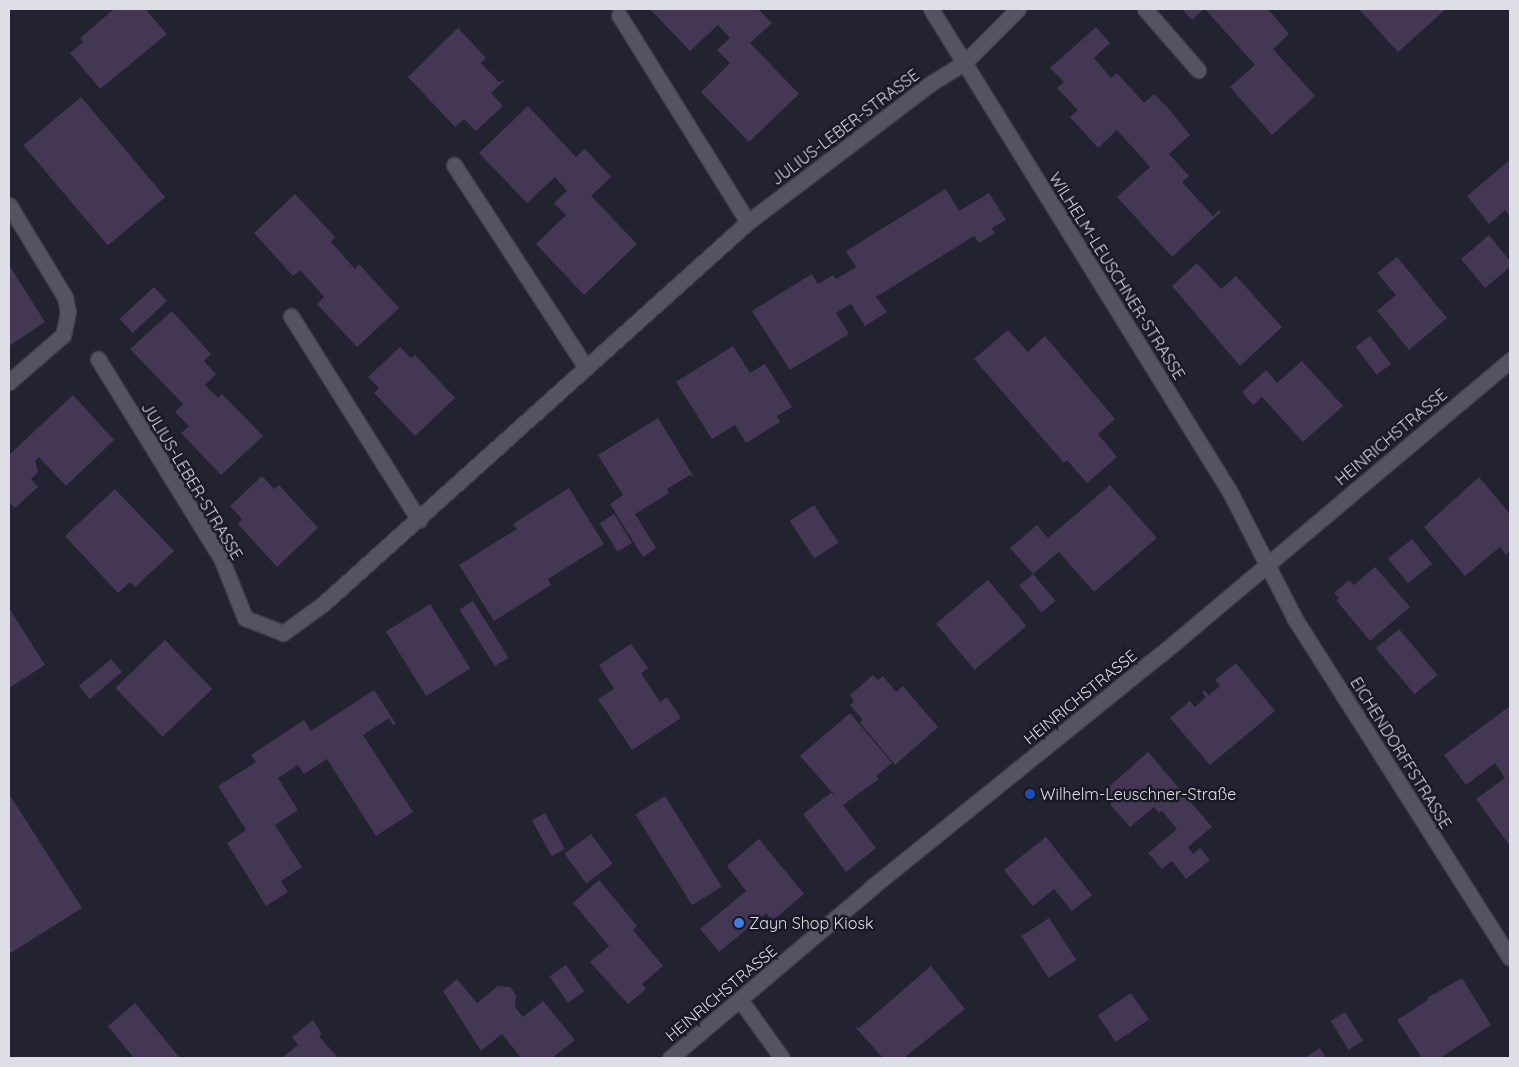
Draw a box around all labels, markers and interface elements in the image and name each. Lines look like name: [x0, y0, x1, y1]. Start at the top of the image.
street label: JULIUS-LEBER-STRASSE: [767, 65, 923, 189]
street label: WILHELM-LEUSCHNER-STRASSE: [1045, 169, 1189, 383]
street label: HEINRICHSTRASSE: [1331, 385, 1451, 489]
street label: JULIUS-LEBER-STRASSE: [137, 399, 247, 563]
street label: HEINRICHSTRASSE: [1020, 646, 1140, 748]
street label: EICHENDORFFSTRASSE: [1346, 674, 1456, 832]
place label: Wilhelm-Leuschner-Straße: [1040, 784, 1236, 804]
marker: Wilhelm-Leuschner-Straße: [1024, 788, 1036, 800]
place label: Zayn Shop Kiosk: [749, 913, 873, 933]
marker: Zayn Shop Kiosk: [733, 917, 745, 929]
street label: HEINRICHSTRASSE: [661, 941, 781, 1045]

